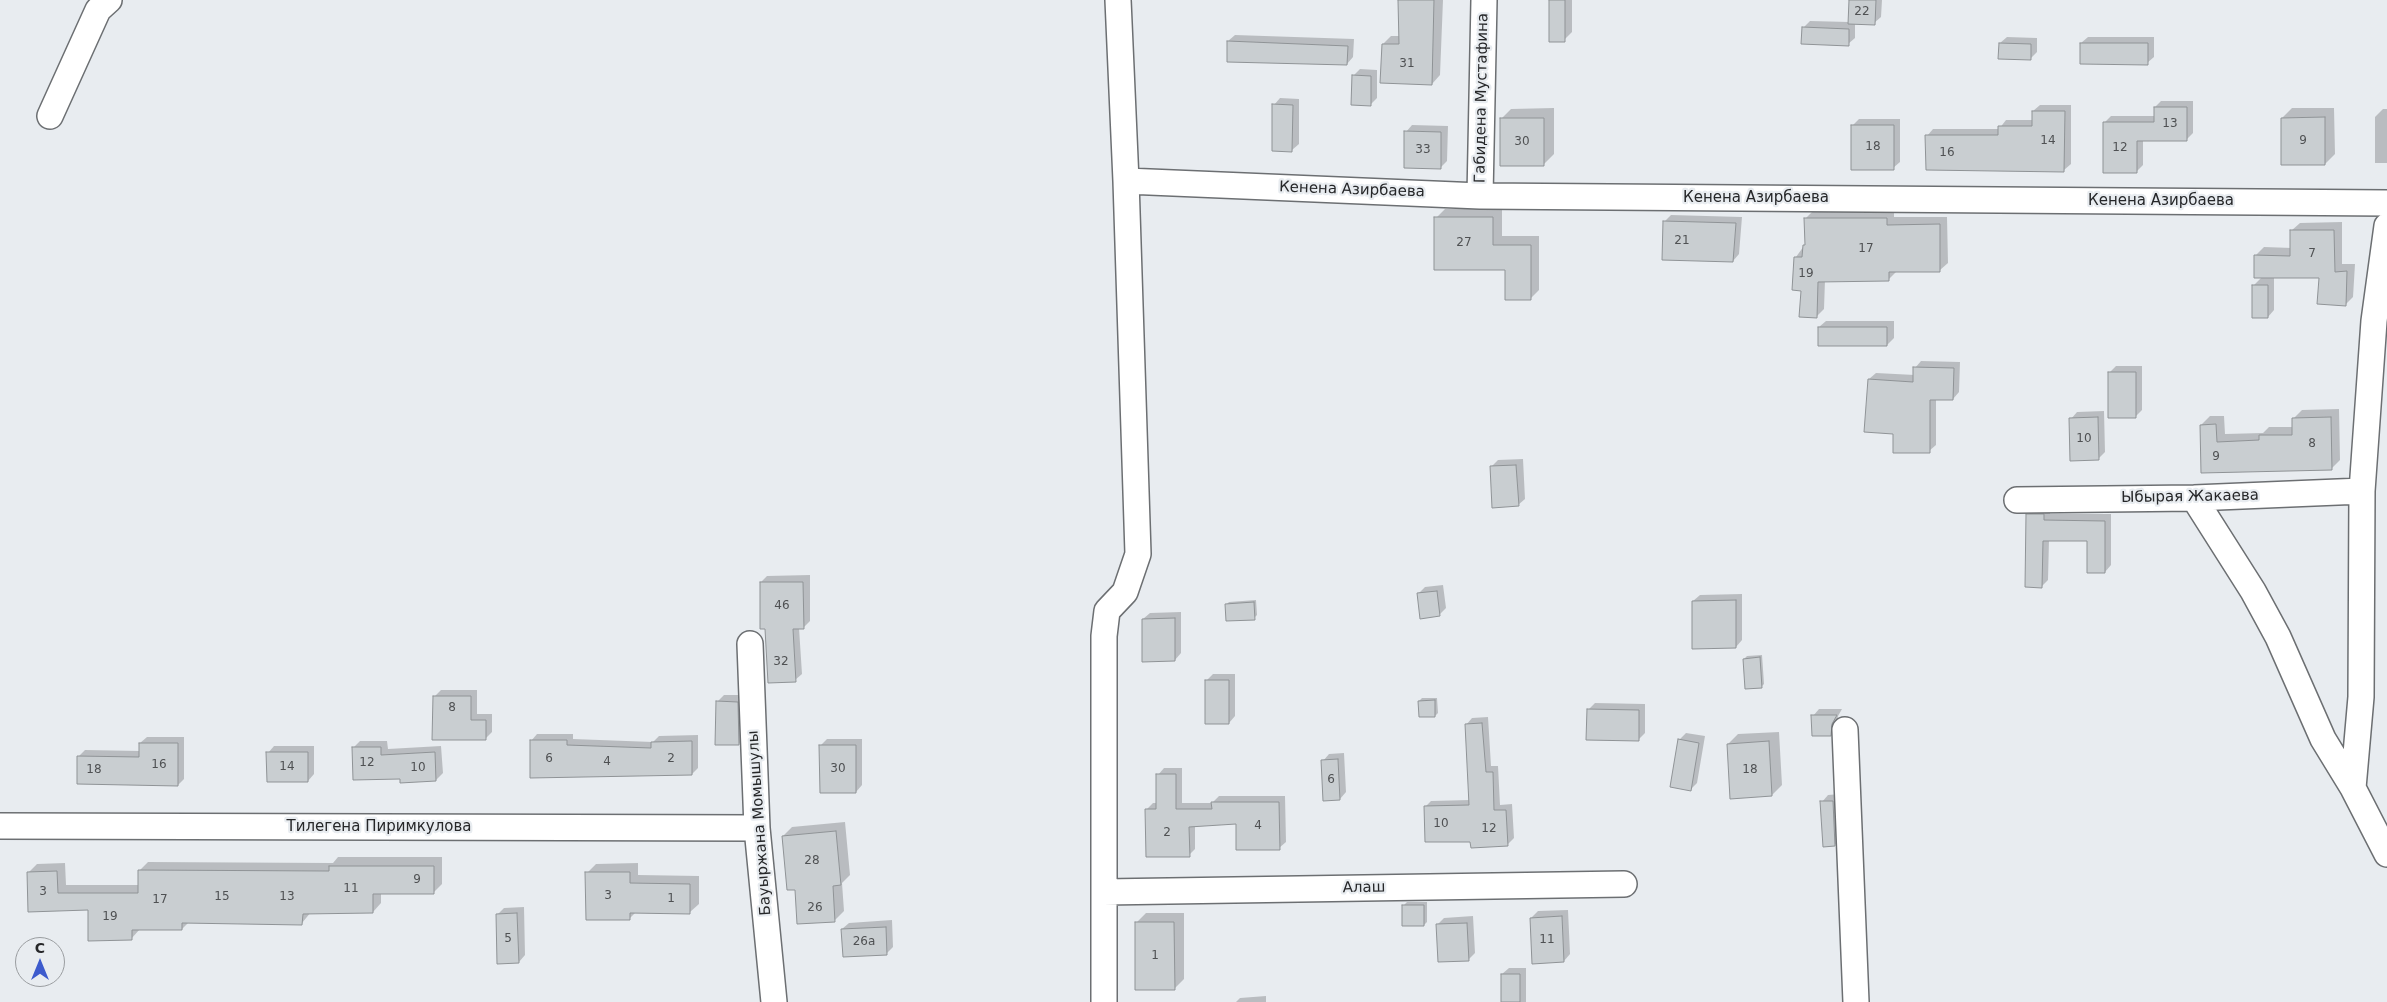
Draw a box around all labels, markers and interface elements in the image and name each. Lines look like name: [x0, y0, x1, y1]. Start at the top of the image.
house number: 22: [1854, 5, 1870, 19]
street label: Габидена Мустафина: [1472, 13, 1492, 183]
house number: 31: [1399, 57, 1415, 71]
house number: 13: [2162, 117, 2178, 131]
house number: 14: [2040, 134, 2056, 148]
house number: 9: [2299, 134, 2307, 148]
house number: 30: [1514, 135, 1530, 149]
house number: 18: [1865, 140, 1881, 154]
house number: 12: [2112, 141, 2128, 155]
house number: 33: [1415, 143, 1431, 157]
house number: 16: [1939, 146, 1955, 160]
street label: Кенена Азирбаева: [1279, 178, 1425, 202]
street label: Кенена Азирбаева: [1683, 189, 1829, 207]
street label: Кенена Азирбаева: [2088, 192, 2234, 210]
house number: 21: [1674, 234, 1690, 248]
house number: 27: [1456, 236, 1472, 250]
house number: 17: [1858, 242, 1874, 256]
house number: 7: [2308, 247, 2316, 261]
house number: 19: [1798, 267, 1814, 281]
house number: 10: [2076, 432, 2092, 446]
house number: 8: [2308, 437, 2316, 451]
house number: 9: [2212, 450, 2220, 464]
street label: Ыбырая Жакаева: [2121, 487, 2259, 507]
house number: 46: [774, 599, 790, 613]
house number: 32: [773, 655, 789, 669]
house number: 8: [448, 701, 456, 715]
street label: Бауыржана Момышулы: [745, 730, 775, 916]
house number: 6: [545, 752, 553, 766]
house number: 2: [667, 752, 675, 766]
house number: 4: [603, 755, 611, 769]
house number: 12: [359, 756, 375, 770]
house number: 16: [151, 758, 167, 772]
house number: 14: [279, 760, 295, 774]
house number: 10: [410, 761, 426, 775]
house number: 30: [830, 762, 846, 776]
house number: 18: [86, 763, 102, 777]
house number: 18: [1742, 763, 1758, 777]
house number: 6: [1327, 773, 1335, 787]
house number: 10: [1433, 817, 1449, 831]
street label: Тилегена Пиримкулова: [287, 818, 471, 836]
house number: 4: [1254, 819, 1262, 833]
house number: 12: [1481, 822, 1497, 836]
house number: 2: [1163, 826, 1171, 840]
house number: 28: [804, 854, 820, 868]
house number: 9: [413, 873, 421, 887]
street label: Алаш: [1342, 879, 1386, 897]
house number: 11: [343, 882, 359, 896]
house number: 3: [39, 885, 47, 899]
house number: 3: [604, 889, 612, 903]
house number: 15: [214, 890, 230, 904]
house number: 13: [279, 890, 295, 904]
house number: 1: [667, 892, 675, 906]
house number: 17: [152, 893, 168, 907]
house number: 26: [807, 901, 823, 915]
house number: 19: [102, 910, 118, 924]
house number: 5: [504, 932, 512, 946]
house number: 11: [1539, 933, 1555, 947]
house number: 26а: [853, 935, 875, 949]
north arrow: [15, 937, 65, 987]
text: С: [35, 940, 45, 956]
house number: 1: [1151, 949, 1159, 963]

